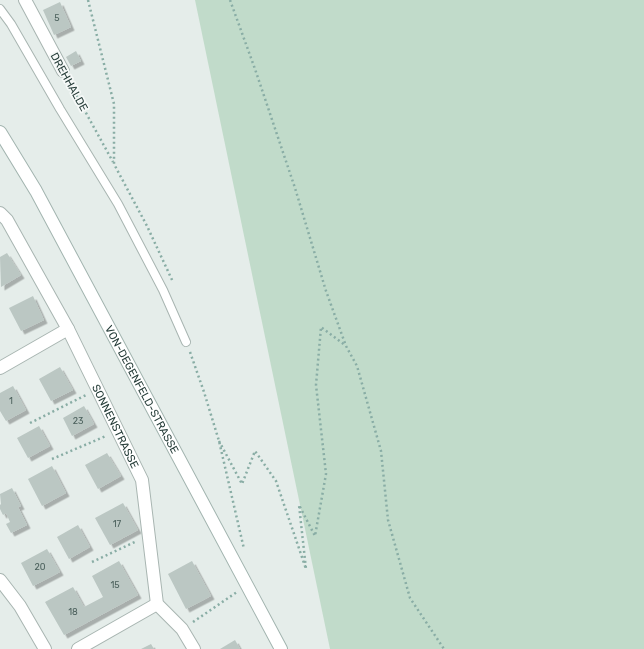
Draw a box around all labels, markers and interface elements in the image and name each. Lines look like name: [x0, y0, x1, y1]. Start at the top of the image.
house number: 5: [54, 13, 60, 23]
street label: DREHHALDE: [48, 50, 91, 114]
street label: VON-DEGENFELD-STRASSE: [103, 323, 182, 456]
street label: SONNENSTRASSE: [90, 382, 142, 471]
house number: 1: [9, 396, 13, 406]
house number: 23: [73, 416, 83, 426]
house number: 17: [113, 519, 122, 529]
house number: 20: [35, 562, 46, 572]
house number: 15: [110, 580, 120, 590]
house number: 18: [68, 607, 78, 617]

